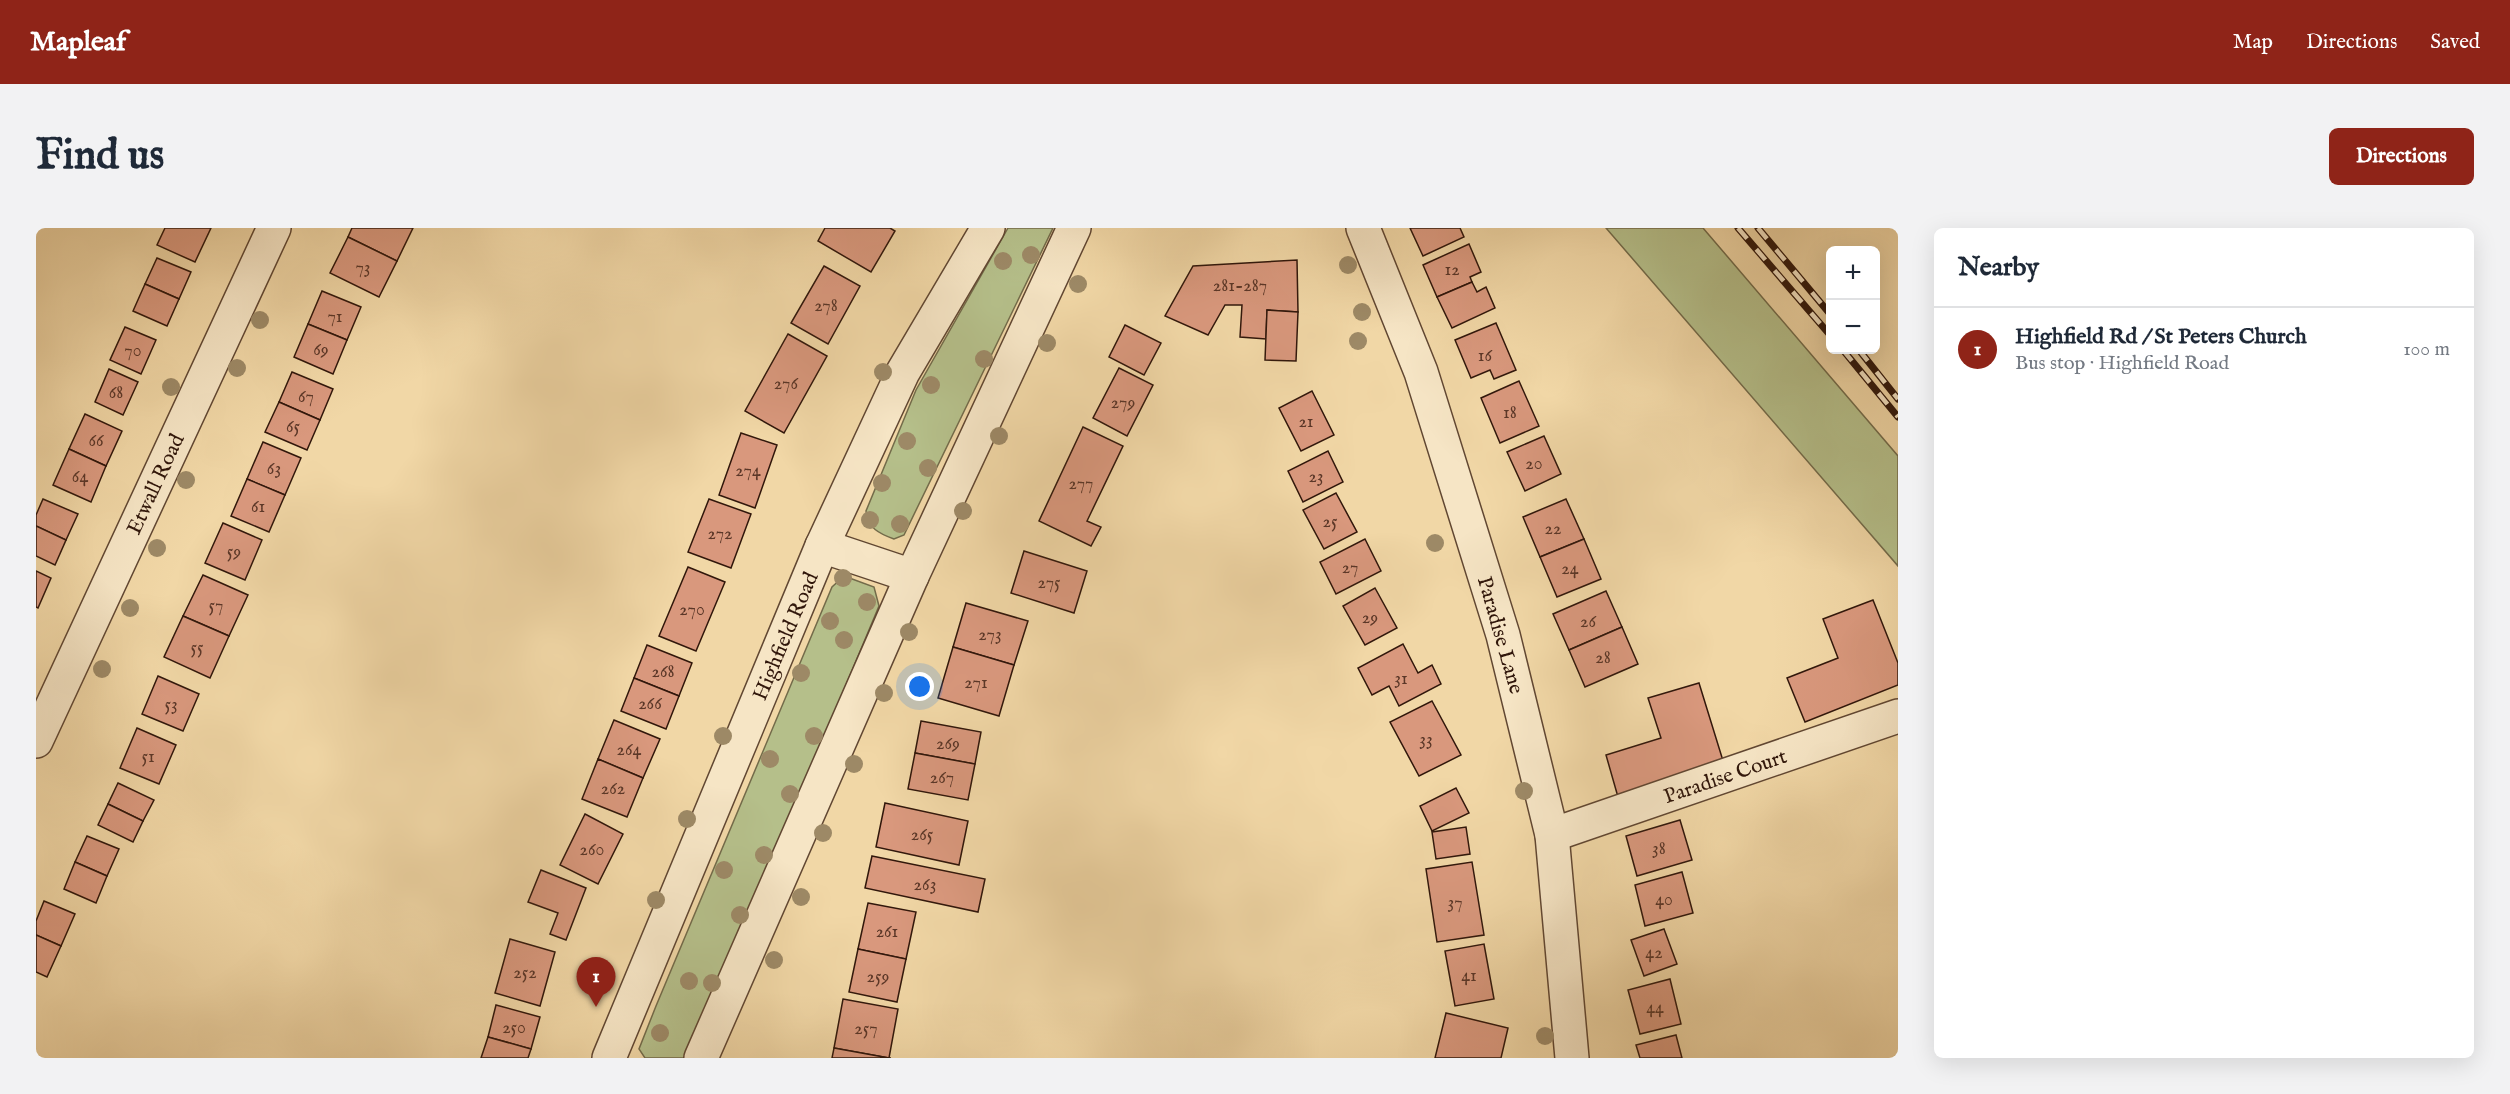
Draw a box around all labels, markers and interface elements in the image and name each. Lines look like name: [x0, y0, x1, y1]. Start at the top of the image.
text: Mapleaf: [30, 25, 126, 60]
text: Map: [2233, 29, 2273, 56]
text: Directions: [2306, 29, 2397, 56]
text: Saved: [2430, 29, 2480, 56]
button: Directions: [2329, 128, 2474, 185]
text: Find us: [36, 130, 164, 183]
map controls: [1826, 246, 1880, 354]
button: +: [1826, 246, 1880, 300]
text: Nearby: [1958, 251, 2039, 284]
house number: 73: [355, 257, 371, 280]
house number: 12: [1444, 259, 1460, 282]
house number: 281-287: [1213, 275, 1267, 298]
house number: 278: [814, 295, 838, 318]
button: −: [1826, 300, 1880, 354]
house number: 71: [327, 306, 343, 329]
text: Highfield Rd / St Peters Church: [2015, 323, 2307, 351]
text: 1: [1974, 337, 1981, 362]
text: 100 m: [2403, 337, 2450, 362]
house number: 69: [313, 339, 329, 362]
house number: 70: [124, 340, 142, 363]
house number: 16: [1478, 345, 1493, 368]
text: Bus stop · Highfield Road: [2015, 351, 2229, 376]
house number: 276: [774, 373, 799, 396]
house number: 68: [109, 382, 123, 405]
house number: 67: [298, 386, 314, 409]
house number: 279: [1111, 392, 1135, 415]
house number: 18: [1503, 402, 1517, 425]
house number: 21: [1298, 411, 1314, 434]
house number: 65: [286, 416, 301, 439]
street label: Etwall Road: [121, 429, 192, 539]
house number: 66: [88, 430, 104, 453]
house number: 20: [1525, 453, 1543, 476]
house number: 63: [267, 458, 281, 481]
house number: 274: [735, 460, 761, 483]
house number: 64: [72, 466, 88, 489]
house number: 23: [1308, 466, 1324, 489]
house number: 277: [1068, 473, 1094, 496]
house number: 61: [251, 496, 265, 519]
house number: 25: [1323, 511, 1338, 534]
house number: 22: [1545, 518, 1561, 541]
house number: 272: [707, 523, 733, 546]
house number: 59: [227, 541, 241, 564]
house number: 27: [1342, 557, 1358, 580]
house number: 24: [1561, 558, 1579, 581]
street label: Highfield Road: [747, 568, 826, 705]
house number: 275: [1037, 572, 1061, 595]
street label: Paradise Lane: [1470, 573, 1529, 698]
house number: 57: [209, 595, 223, 618]
house number: 270: [679, 599, 705, 622]
house number: 29: [1362, 607, 1378, 630]
house number: 26: [1580, 611, 1596, 634]
house number: 273: [978, 624, 1002, 647]
house number: 55: [190, 637, 204, 660]
house number: 28: [1595, 647, 1611, 670]
house number: 268: [651, 661, 675, 684]
house number: 31: [1394, 668, 1408, 691]
your location: [905, 672, 934, 701]
house number: 271: [964, 672, 988, 695]
house number: 266: [638, 693, 662, 716]
house number: 53: [164, 694, 178, 717]
house number: 33: [1419, 729, 1433, 752]
house number: 269: [936, 733, 960, 756]
house number: 264: [617, 739, 642, 762]
street label: Paradise Court: [1660, 744, 1791, 811]
house number: 51: [141, 746, 155, 769]
house number: 267: [930, 767, 954, 790]
house number: 262: [601, 778, 625, 801]
house number: 265: [911, 824, 934, 847]
house number: 38: [1652, 838, 1666, 861]
house number: 260: [580, 839, 604, 862]
house number: 263: [914, 874, 936, 897]
house number: 40: [1655, 889, 1673, 912]
house number: 37: [1447, 892, 1463, 915]
house number: 261: [876, 921, 898, 944]
house number: 42: [1645, 942, 1663, 965]
pin: 1: [576, 958, 616, 1007]
house number: 252: [513, 962, 537, 985]
house number: 41: [1461, 965, 1477, 988]
house number: 259: [867, 966, 889, 989]
house number: 44: [1646, 997, 1664, 1020]
house number: 250: [502, 1017, 526, 1040]
house number: 257: [854, 1018, 878, 1041]

